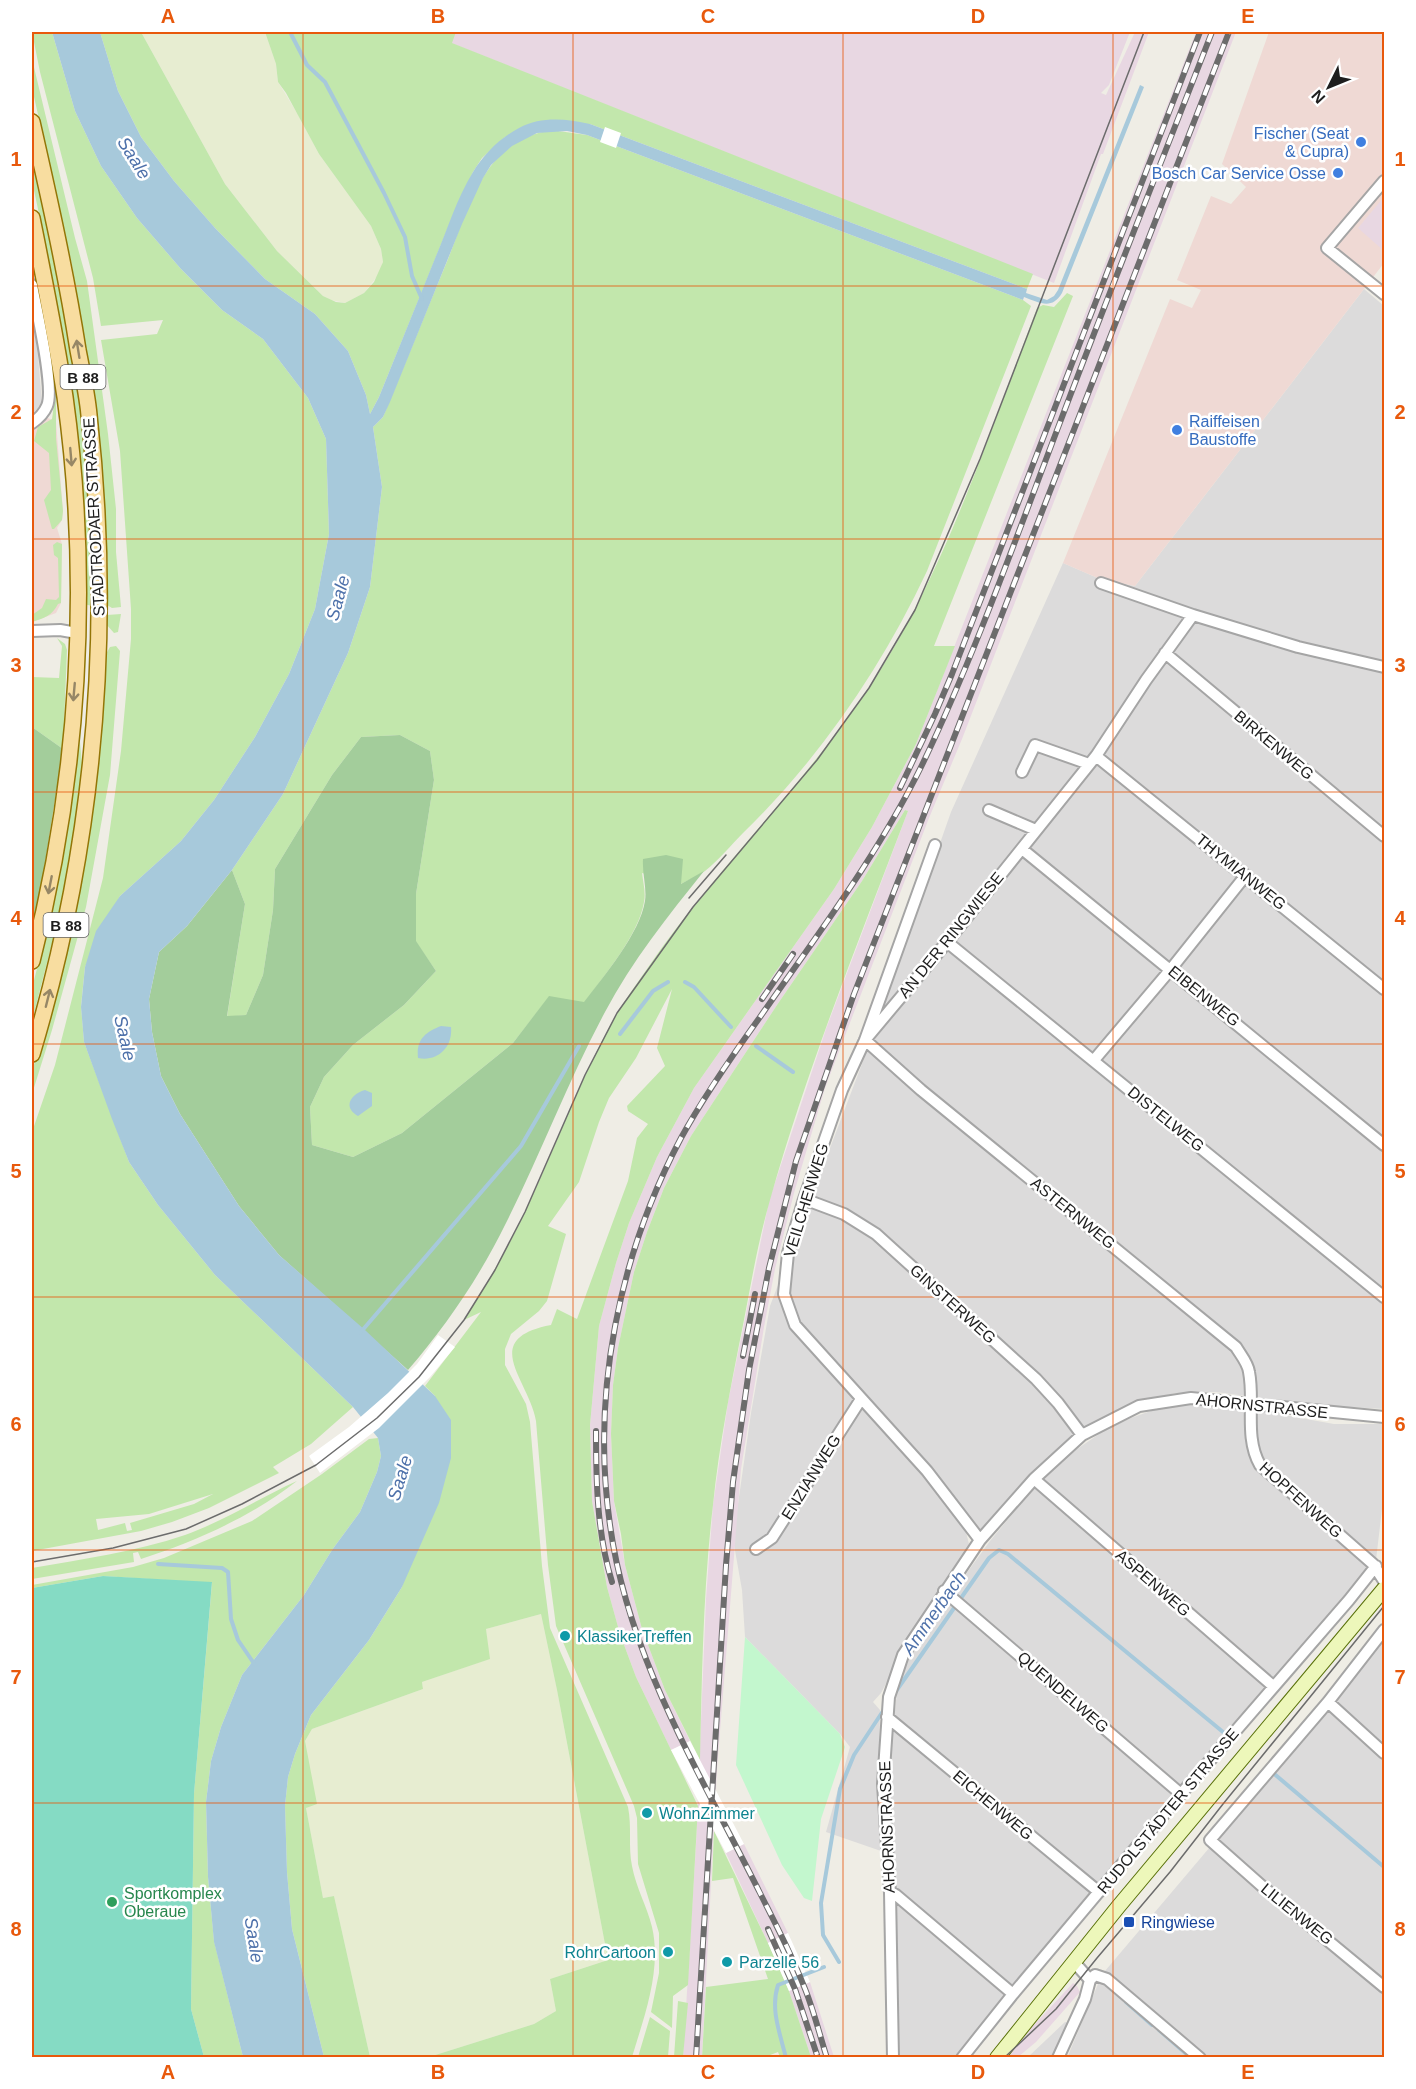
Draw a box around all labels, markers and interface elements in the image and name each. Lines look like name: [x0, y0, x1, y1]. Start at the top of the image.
text: A: [161, 5, 175, 27]
text: B: [431, 5, 445, 27]
text: C: [701, 5, 715, 27]
text: D: [971, 5, 985, 27]
text: E: [1241, 5, 1255, 27]
north arrow: [1299, 57, 1359, 117]
text: N: [1308, 87, 1329, 107]
place label: Fischer (Seat & Cupra): [1254, 125, 1350, 160]
water label: Saale: [113, 133, 155, 183]
marker: Fischer (Seat & Cupra): [1354, 135, 1368, 149]
text: 1: [10, 148, 22, 170]
text: 1: [1394, 148, 1406, 170]
place label: Bosch Car Service Osse: [1152, 165, 1326, 182]
marker: Bosch Car Service Osse: [1331, 166, 1345, 180]
one-way arrow: [73, 340, 84, 360]
road number: B 88: [60, 365, 106, 389]
text: 2: [10, 401, 22, 423]
text: 2: [1394, 401, 1406, 423]
place label: Raiffeisen Baustoffe: [1189, 413, 1260, 448]
street label: STADTRODAER STRASSE: [80, 417, 108, 617]
marker: Raiffeisen Baustoffe: [1170, 423, 1184, 437]
one-way arrow: [66, 446, 77, 466]
water label: Saale: [322, 573, 354, 623]
text: 3: [10, 654, 22, 676]
text: 3: [1394, 654, 1406, 676]
one-way arrow: [68, 681, 79, 701]
street label: BIRKENWEG: [1231, 707, 1317, 783]
street label: THYMIANWEG: [1193, 831, 1289, 913]
street label: AN DER RINGWIESE: [895, 869, 1007, 1001]
one-way arrow: [44, 875, 55, 894]
text: 4: [10, 907, 22, 929]
text: 4: [1394, 907, 1406, 929]
road number: B 88: [44, 913, 88, 937]
street label: EIBENWEG: [1165, 962, 1243, 1030]
one-way arrow: [42, 989, 54, 1008]
water label: Saale: [110, 1013, 140, 1063]
street label: DISTELWEG: [1124, 1083, 1208, 1155]
street label: VEILCHENWEG: [781, 1141, 831, 1259]
text: 5: [10, 1160, 22, 1182]
text: 5: [1394, 1160, 1406, 1182]
street label: ASTERNWEG: [1028, 1174, 1118, 1252]
street label: GINSTERWEG: [907, 1261, 999, 1347]
street label: AHORNSTRASSE: [1195, 1391, 1329, 1421]
text: 6: [10, 1413, 22, 1435]
text: 6: [1394, 1413, 1406, 1435]
street label: ENZIANWEG: [778, 1431, 844, 1523]
water label: Saale: [384, 1453, 416, 1503]
street label: HOPFENWEG: [1256, 1459, 1346, 1541]
street label: ASPENWEG: [1113, 1546, 1193, 1620]
water label: Ammerbach: [897, 1568, 970, 1659]
place label: KlassikerTreffen: [577, 1628, 692, 1645]
marker: KlassikerTreffen: [558, 1629, 572, 1643]
street label: QUENDELWEG: [1014, 1648, 1112, 1736]
text: 7: [10, 1666, 22, 1688]
text: 7: [1394, 1666, 1406, 1688]
street label: RUDOLSTÄDTER STRASSE: [1094, 1725, 1242, 1897]
street label: AHORNSTRASSE: [876, 1761, 898, 1893]
street label: EICHENWEG: [950, 1767, 1036, 1843]
place label: WohnZimmer: [659, 1805, 755, 1822]
marker: WohnZimmer: [640, 1806, 654, 1820]
street label: LILIENWEG: [1258, 1880, 1336, 1948]
place label: Sportkomplex Oberaue: [124, 1885, 222, 1920]
marker: Sportkomplex Oberaue: [105, 1895, 119, 1909]
place label: Ringwiese: [1141, 1914, 1215, 1931]
marker: Ringwiese: [1122, 1915, 1136, 1929]
water label: Saale: [241, 1916, 267, 1964]
text: 8: [10, 1918, 22, 1940]
text: 8: [1394, 1918, 1406, 1940]
place label: RohrCartoon: [564, 1944, 656, 1961]
marker: RohrCartoon: [661, 1945, 675, 1959]
place label: Parzelle 56: [739, 1954, 819, 1971]
marker: Parzelle 56: [720, 1955, 734, 1969]
text: A: [161, 2061, 175, 2083]
text: B: [431, 2061, 445, 2083]
text: C: [701, 2061, 715, 2083]
text: D: [971, 2061, 985, 2083]
text: E: [1241, 2061, 1255, 2083]

